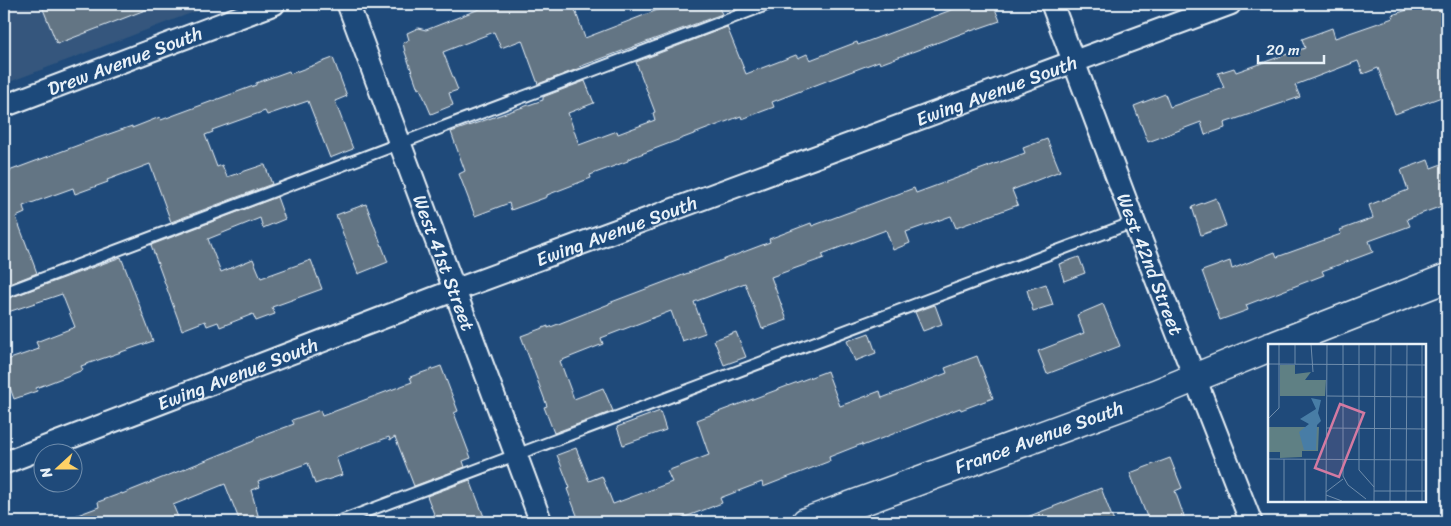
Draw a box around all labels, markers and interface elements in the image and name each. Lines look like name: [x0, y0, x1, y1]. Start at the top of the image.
street label: Drew Avenue South: [43, 17, 207, 105]
scale bar: [1258, 32, 1325, 64]
text: 20 m: [1266, 37, 1300, 63]
street label: Ewing Avenue South: [911, 46, 1082, 136]
street label: Ewing Avenue South: [531, 186, 702, 276]
street label: West 42nd Street: [1107, 188, 1193, 340]
street label: West 41st Street: [403, 190, 484, 336]
street label: Ewing Avenue South: [152, 328, 323, 420]
inset map: [1268, 344, 1426, 501]
street label: France Avenue South: [950, 391, 1128, 483]
north arrow: [32, 444, 82, 494]
text: N: [33, 463, 60, 482]

